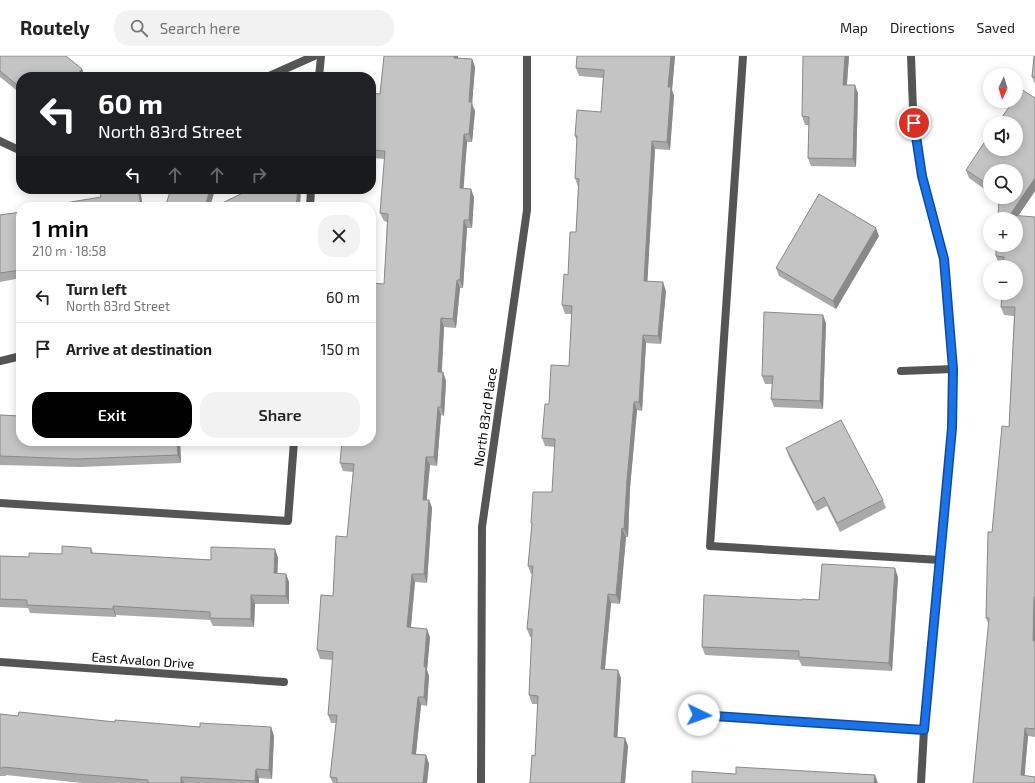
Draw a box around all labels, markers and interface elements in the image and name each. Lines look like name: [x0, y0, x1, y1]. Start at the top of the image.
search box: [114, 10, 394, 46]
text: Routely: [20, 16, 90, 39]
icon: search: [128, 17, 150, 39]
text: Search here: [160, 19, 240, 37]
text: Map: [840, 19, 868, 36]
text: Directions: [890, 19, 955, 36]
text: Saved: [977, 19, 1015, 36]
north arrow: [983, 68, 1023, 108]
map controls: [983, 68, 1023, 300]
text: 60 m: [98, 86, 163, 120]
icon: left: [32, 88, 84, 140]
pin: [897, 106, 931, 140]
icon: arrive: [903, 112, 925, 134]
button: sound: [983, 116, 1023, 156]
text: North 83rd Street: [98, 120, 242, 142]
icon: left: [122, 164, 144, 186]
icon: ahead: [164, 164, 186, 186]
icon: ahead: [206, 164, 228, 186]
icon: right: [248, 164, 270, 186]
button: search: [983, 164, 1023, 204]
button: +: [983, 212, 1023, 252]
text: 1 min: [32, 213, 89, 242]
button: close: [318, 215, 360, 257]
text: 210 m · 18:58: [32, 243, 106, 259]
button: −: [983, 260, 1023, 300]
text: Turn left: [66, 280, 127, 298]
icon: left: [32, 286, 54, 308]
text: 60 m: [326, 288, 360, 306]
text: North 83rd Street: [66, 298, 170, 314]
icon: arrive: [32, 338, 54, 360]
text: Arrive at destination: [66, 340, 212, 358]
text: 150 m: [320, 340, 360, 358]
street label: North 83rd Place: [470, 367, 500, 467]
button: Exit: [32, 392, 192, 438]
button: Share: [200, 392, 360, 438]
street label: East Avalon Drive: [91, 648, 195, 672]
position arrow: [678, 694, 720, 736]

